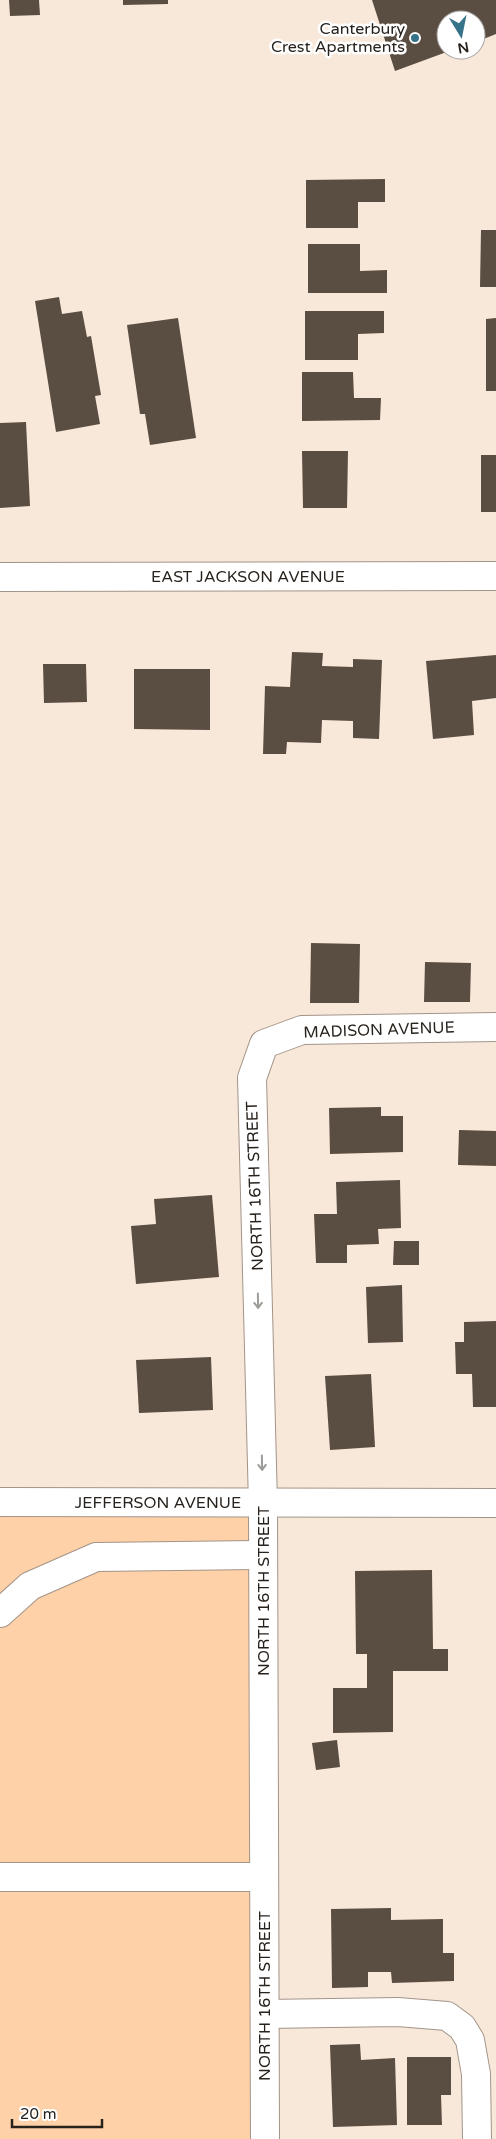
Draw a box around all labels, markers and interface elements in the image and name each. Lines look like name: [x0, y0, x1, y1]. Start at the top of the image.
north arrow: [436, 10, 486, 60]
place label: Canterbury Crest Apartments: [271, 19, 405, 57]
marker: Canterbury Crest Apartments: [409, 32, 421, 44]
text: N: [456, 38, 470, 57]
street label: EAST JACKSON AVENUE: [151, 567, 345, 587]
street label: MADISON AVENUE: [303, 1017, 455, 1043]
street label: NORTH 16TH STREET: [242, 1101, 268, 1271]
one-way arrow: [253, 1292, 263, 1309]
one-way arrow: [258, 1455, 267, 1471]
street label: JEFFERSON AVENUE: [75, 1493, 241, 1513]
street label: NORTH 16TH STREET: [254, 1506, 274, 1676]
street label: NORTH 16TH STREET: [255, 1911, 275, 2081]
scale bar: [12, 2096, 102, 2128]
text: 20 m: [20, 2105, 57, 2123]

